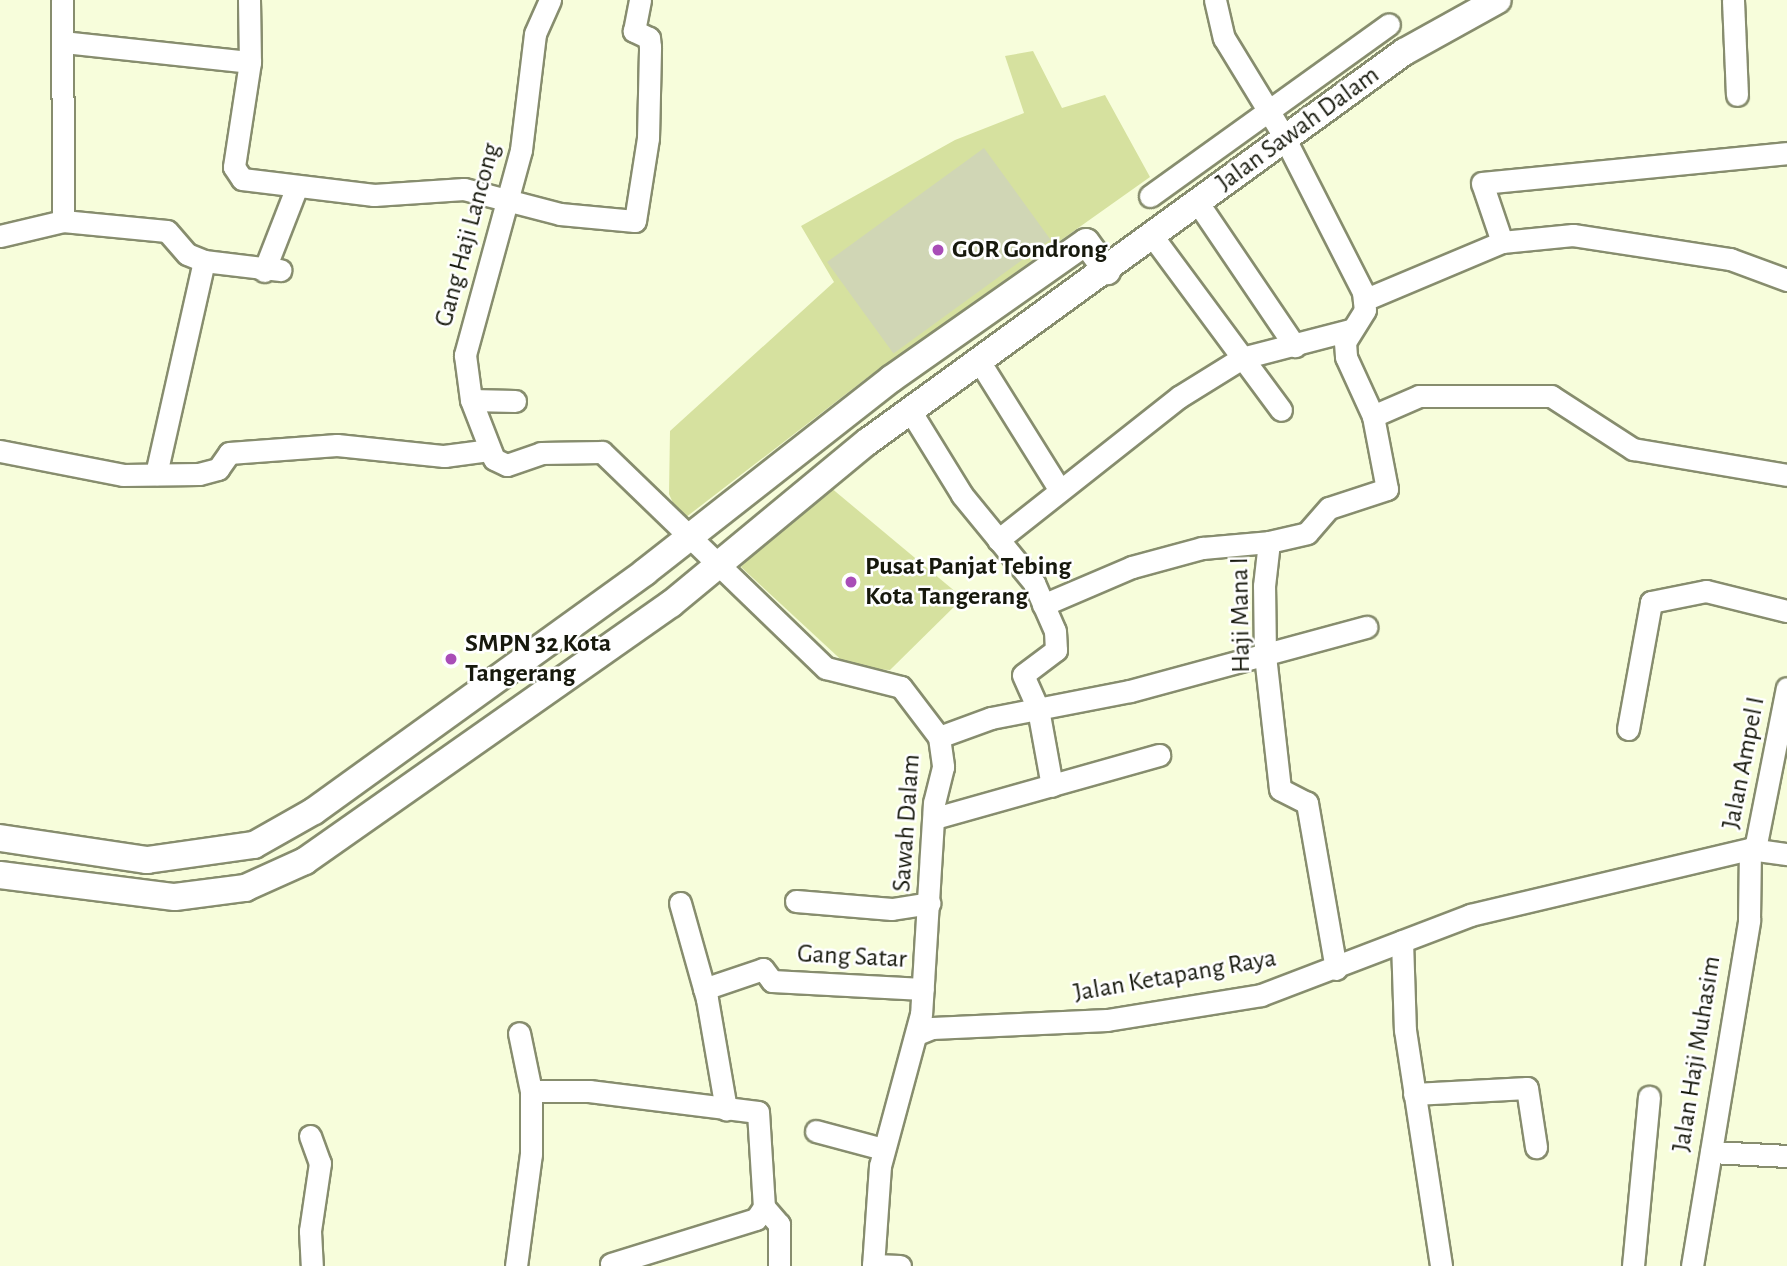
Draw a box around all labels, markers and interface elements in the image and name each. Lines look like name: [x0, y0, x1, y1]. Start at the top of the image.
street label: Jalan Sawah Dalam: [1211, 59, 1385, 199]
street label: Gang Haji Lancong: [429, 140, 507, 330]
place label: GOR Gondrong: [952, 234, 1107, 266]
marker: GOR Gondrong: [930, 242, 946, 258]
place label: Pusat Panjat Tebing Kota Tangerang: [865, 551, 1071, 612]
street label: Haji Mana I: [1224, 557, 1258, 673]
marker: Pusat Panjat Tebing Kota Tangerang: [843, 574, 859, 590]
place label: SMPN 32 Kota Tangerang: [465, 628, 611, 690]
marker: SMPN 32 Kota Tangerang: [443, 651, 459, 667]
street label: Jalan Ampel I: [1716, 694, 1772, 832]
street label: Sawah Dalam: [887, 753, 927, 893]
street label: Gang Satar: [796, 939, 908, 975]
street label: Jalan Ketapang Raya: [1071, 943, 1279, 1009]
street label: Jalan Haji Muhasim: [1666, 954, 1728, 1154]

